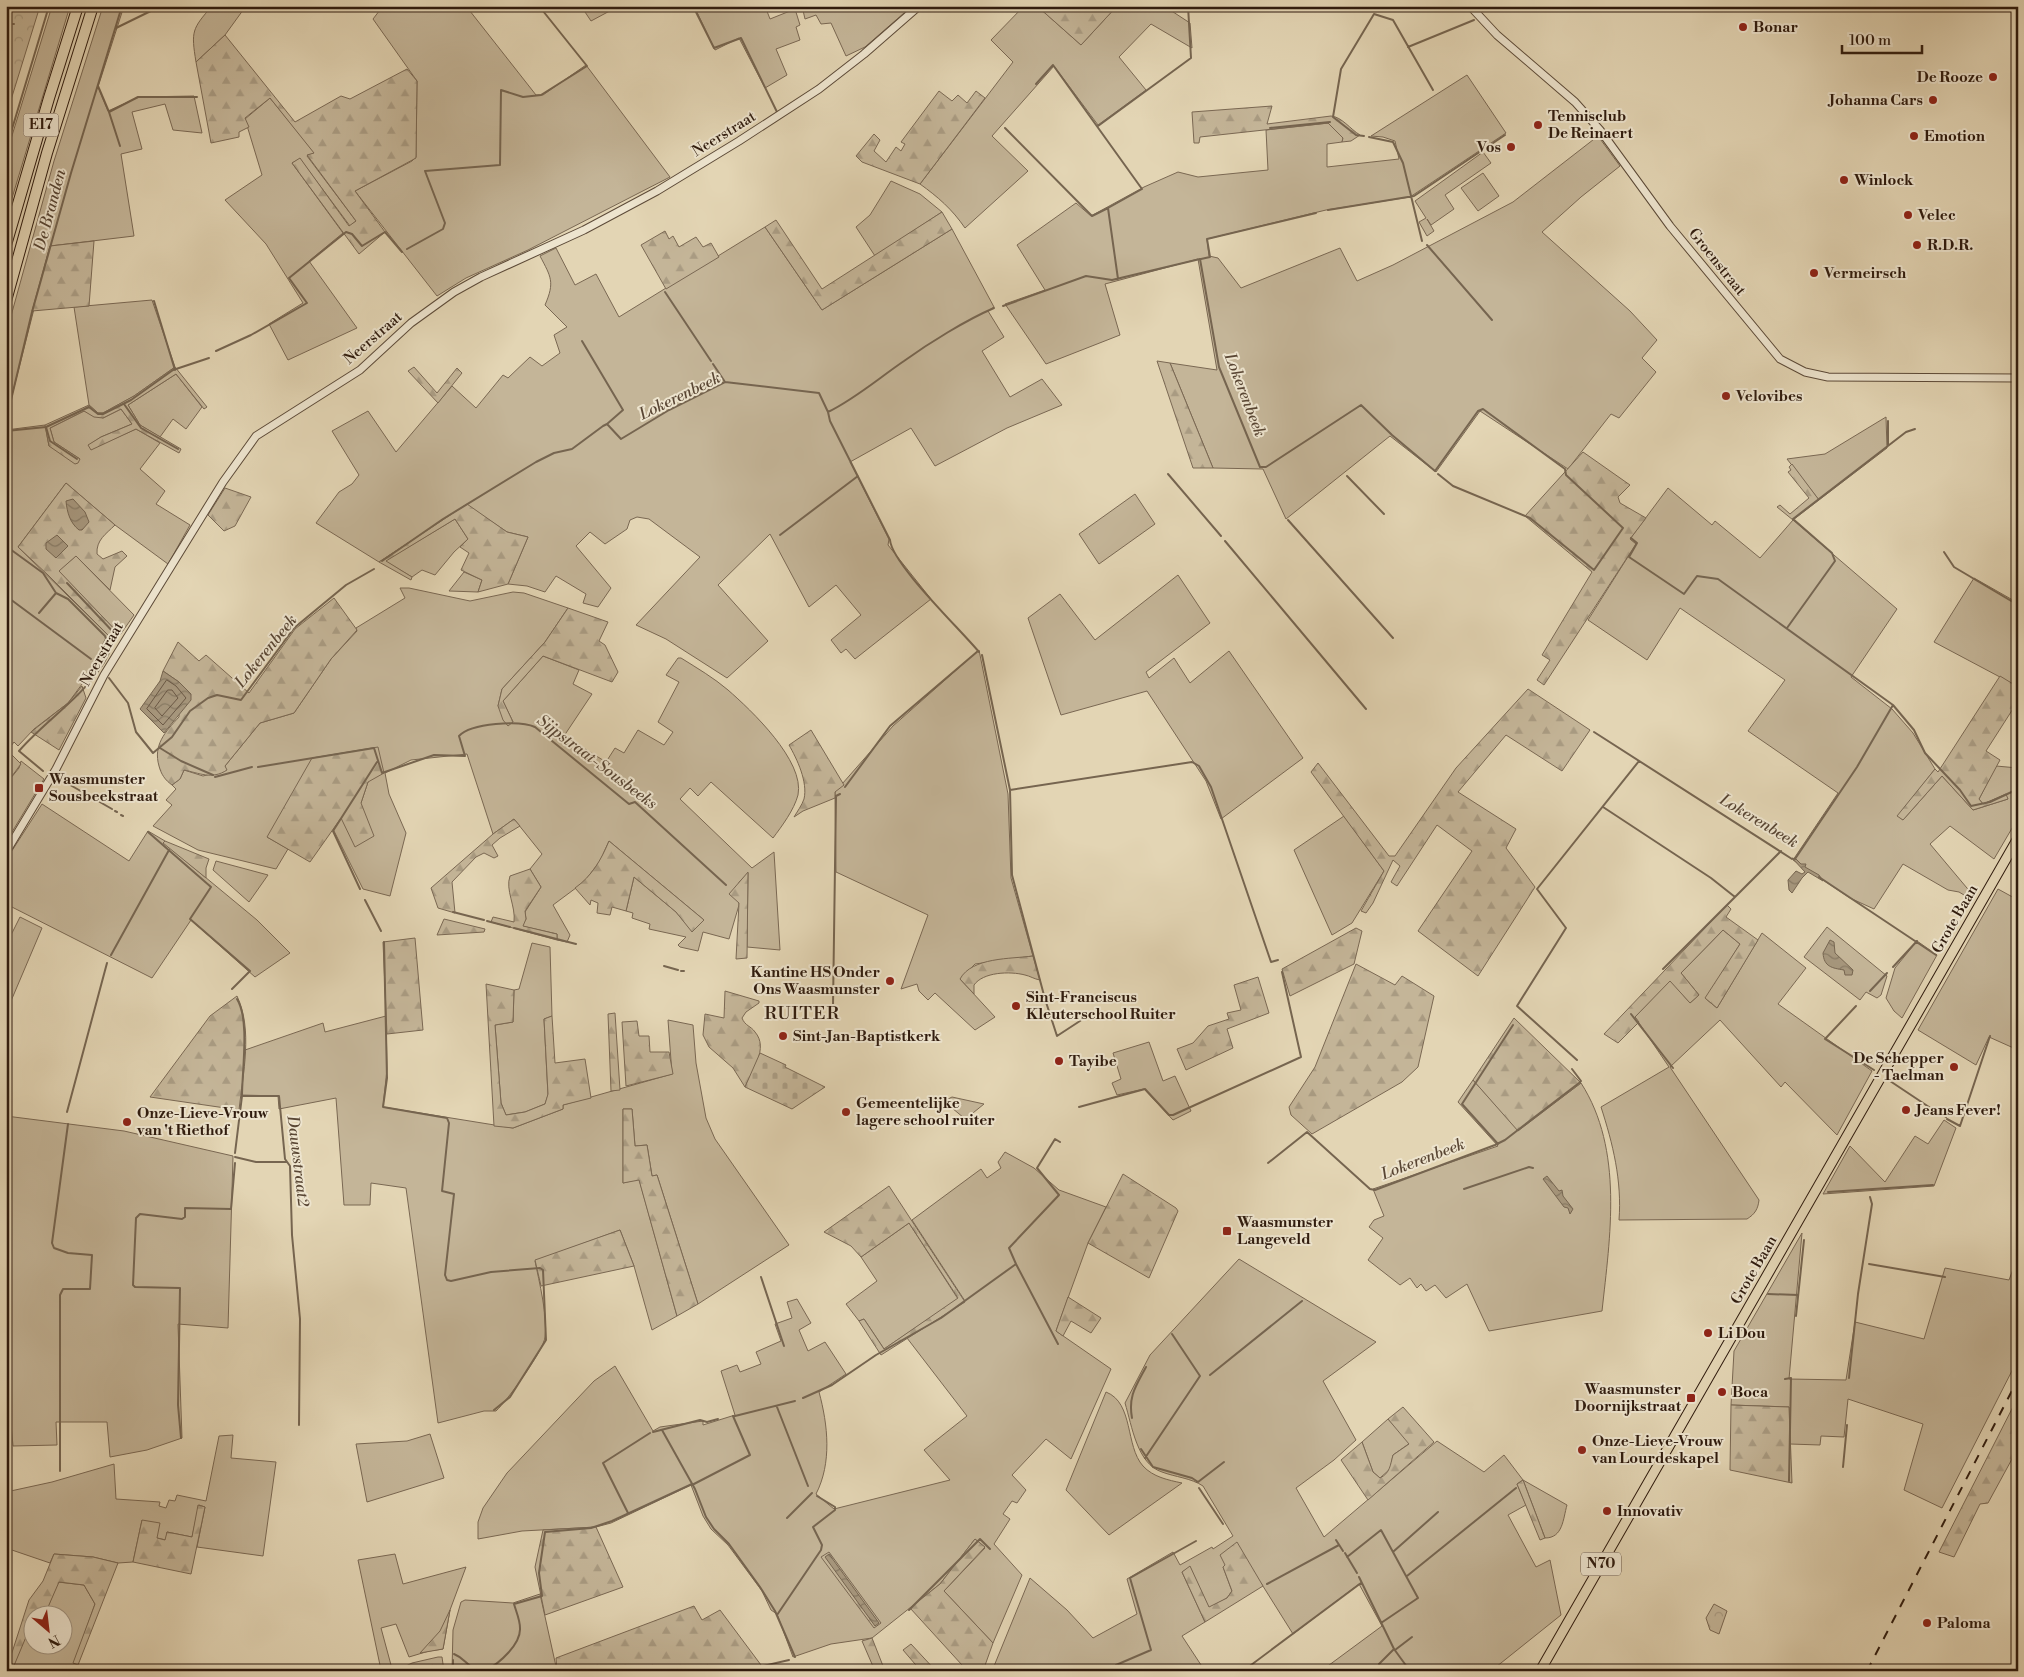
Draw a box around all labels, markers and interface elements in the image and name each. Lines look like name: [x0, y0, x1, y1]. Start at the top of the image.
place label: Bonar: [1753, 18, 1798, 37]
marker: Bonar: [1737, 21, 1749, 33]
scale bar: [1842, 22, 1922, 54]
text: 100 m: [1849, 31, 1891, 50]
place label: De Rooze: [1917, 68, 1983, 87]
marker: De Rooze: [1987, 71, 1999, 83]
place label: Johanna Cars: [1827, 91, 1923, 110]
marker: Johanna Cars: [1927, 94, 1939, 106]
street label: Neerstraat: [689, 107, 760, 161]
place label: Tennisclub De Reinaert: [1548, 107, 1633, 143]
road number: E17: [23, 114, 58, 136]
marker: Tennisclub De Reinaert: [1532, 119, 1544, 131]
place label: Emotion: [1924, 127, 1986, 146]
marker: Emotion: [1908, 130, 1920, 142]
place label: Vos: [1476, 138, 1501, 157]
marker: Vos: [1505, 141, 1517, 153]
water label: De Branden: [29, 166, 71, 254]
place label: Winlock: [1853, 171, 1914, 190]
marker: Winlock: [1838, 174, 1850, 186]
place label: Velec: [1917, 206, 1956, 225]
marker: Velec: [1902, 209, 1914, 221]
street label: Groenstraat: [1684, 224, 1750, 300]
place label: R.D.R.: [1927, 236, 1973, 255]
marker: R.D.R.: [1911, 239, 1923, 251]
place label: Vermeirsch: [1823, 264, 1907, 283]
marker: Vermeirsch: [1808, 267, 1820, 279]
street label: Neerstraat: [340, 307, 407, 369]
water label: Lokerenbeek: [1220, 349, 1270, 440]
water label: Lokerenbeek: [635, 368, 724, 425]
place label: Velovibes: [1735, 387, 1803, 406]
marker: Velovibes: [1720, 390, 1732, 402]
water label: Lokerenbeek: [230, 610, 301, 692]
street label: Neerstraat: [76, 618, 128, 690]
water label: Sijpstraat-Sousbeeks: [533, 710, 661, 814]
place label: Waasmunster Sousbeekstraat: [48, 770, 159, 806]
marker: Waasmunster Sousbeekstraat: [33, 782, 45, 794]
water label: Lokerenbeek: [1715, 789, 1802, 852]
street label: Grote Baan: [1928, 881, 1982, 957]
place label: Kantine HS Onder Ons Waasmunster: [750, 963, 880, 999]
marker: Kantine HS Onder Ons Waasmunster: [884, 975, 896, 987]
place label: Sint-Franciscus Kleuterschool Ruiter: [1026, 988, 1176, 1024]
marker: Sint-Franciscus Kleuterschool Ruiter: [1010, 1000, 1022, 1012]
district label: RUITER: [764, 1002, 840, 1025]
place label: Sint-Jan-Baptistkerk: [793, 1027, 941, 1046]
marker: Sint-Jan-Baptistkerk: [777, 1030, 789, 1042]
place label: De Schepper - Taelman: [1853, 1049, 1945, 1085]
place label: Tayibe: [1069, 1052, 1117, 1071]
marker: Tayibe: [1053, 1055, 1065, 1067]
marker: De Schepper - Taelman: [1948, 1061, 1960, 1073]
place label: Gemeentelijke lagere school ruiter: [856, 1094, 995, 1130]
place label: Jeans Fever!: [1914, 1101, 2001, 1120]
place label: Onze-Lieve-Vrouw van 't Riethof: [136, 1104, 269, 1140]
marker: Jeans Fever!: [1900, 1104, 1912, 1116]
marker: Gemeentelijke lagere school ruiter: [840, 1106, 852, 1118]
water label: Dauwstraat2: [282, 1113, 314, 1208]
marker: Onze-Lieve-Vrouw van 't Riethof: [121, 1116, 133, 1128]
water label: Lokerenbeek: [1377, 1134, 1468, 1184]
place label: Waasmunster Langeveld: [1236, 1213, 1334, 1249]
marker: Waasmunster Langeveld: [1221, 1225, 1233, 1237]
street label: Grote Baan: [1727, 1232, 1781, 1308]
place label: Li Dou: [1718, 1324, 1766, 1343]
marker: Li Dou: [1702, 1327, 1714, 1339]
place label: Waasmunster Doornijkstraat: [1574, 1380, 1682, 1416]
place label: Boca: [1732, 1383, 1769, 1402]
marker: Boca: [1716, 1386, 1728, 1398]
marker: Waasmunster Doornijkstraat: [1685, 1392, 1697, 1404]
place label: Onze-Lieve-Vrouw van Lourdeskapel: [1591, 1432, 1724, 1468]
marker: Onze-Lieve-Vrouw van Lourdeskapel: [1576, 1444, 1588, 1456]
place label: Innovativ: [1617, 1502, 1683, 1521]
marker: Innovativ: [1601, 1505, 1613, 1517]
road number: N70: [1581, 1552, 1621, 1576]
north arrow: [22, 1604, 72, 1654]
place label: Paloma: [1937, 1614, 1991, 1633]
marker: Paloma: [1921, 1617, 1933, 1629]
text: N: [45, 1630, 63, 1651]

